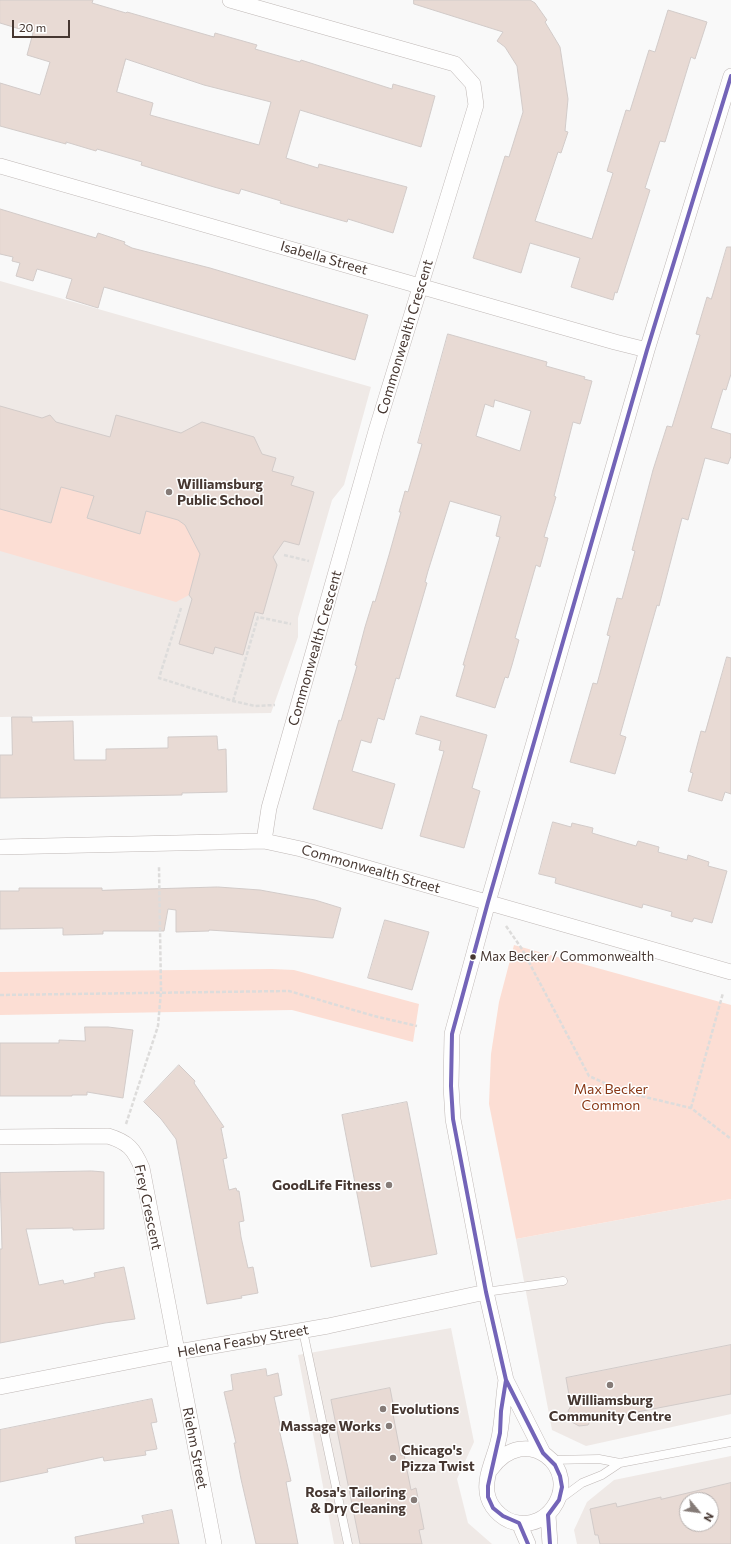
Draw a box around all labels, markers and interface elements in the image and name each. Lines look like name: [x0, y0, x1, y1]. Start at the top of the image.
scale bar: [14, 12, 72, 38]
text: 20 m: [19, 20, 46, 34]
street label: Isabella Street: [278, 238, 370, 278]
street label: Commonwealth Crescent: [373, 258, 437, 416]
place label: Williamsburg Public School: [177, 476, 263, 508]
marker: Williamsburg Public School: [164, 487, 174, 497]
street label: Commonwealth Crescent: [285, 568, 345, 728]
street label: Commonwealth Street: [300, 841, 442, 897]
place label: Max Becker / Commonwealth: [480, 949, 654, 965]
marker: Max Becker / Commonwealth: [468, 952, 478, 962]
park label: Max Becker Common: [574, 1081, 648, 1114]
street label: Frey Crescent: [131, 1163, 165, 1251]
place label: GoodLife Fitness: [272, 1177, 381, 1193]
marker: GoodLife Fitness: [384, 1180, 394, 1190]
street label: Helena Feasby Street: [176, 1321, 310, 1361]
marker: Williamsburg Community Centre: [605, 1380, 615, 1390]
place label: Williamsburg Community Centre: [549, 1392, 671, 1424]
place label: Evolutions: [391, 1401, 459, 1417]
marker: Evolutions: [378, 1404, 388, 1414]
street label: Riehm Street: [179, 1406, 211, 1490]
place label: Massage Works: [280, 1418, 381, 1434]
marker: Massage Works: [384, 1421, 394, 1431]
place label: Chicago's Pizza Twist: [401, 1442, 475, 1474]
marker: Chicago's Pizza Twist: [388, 1453, 398, 1463]
place label: Rosa's Tailoring & Dry Cleaning: [305, 1484, 406, 1516]
north arrow: [679, 1492, 719, 1532]
marker: Rosa's Tailoring & Dry Cleaning: [409, 1495, 419, 1505]
text: N: [701, 1511, 717, 1524]

